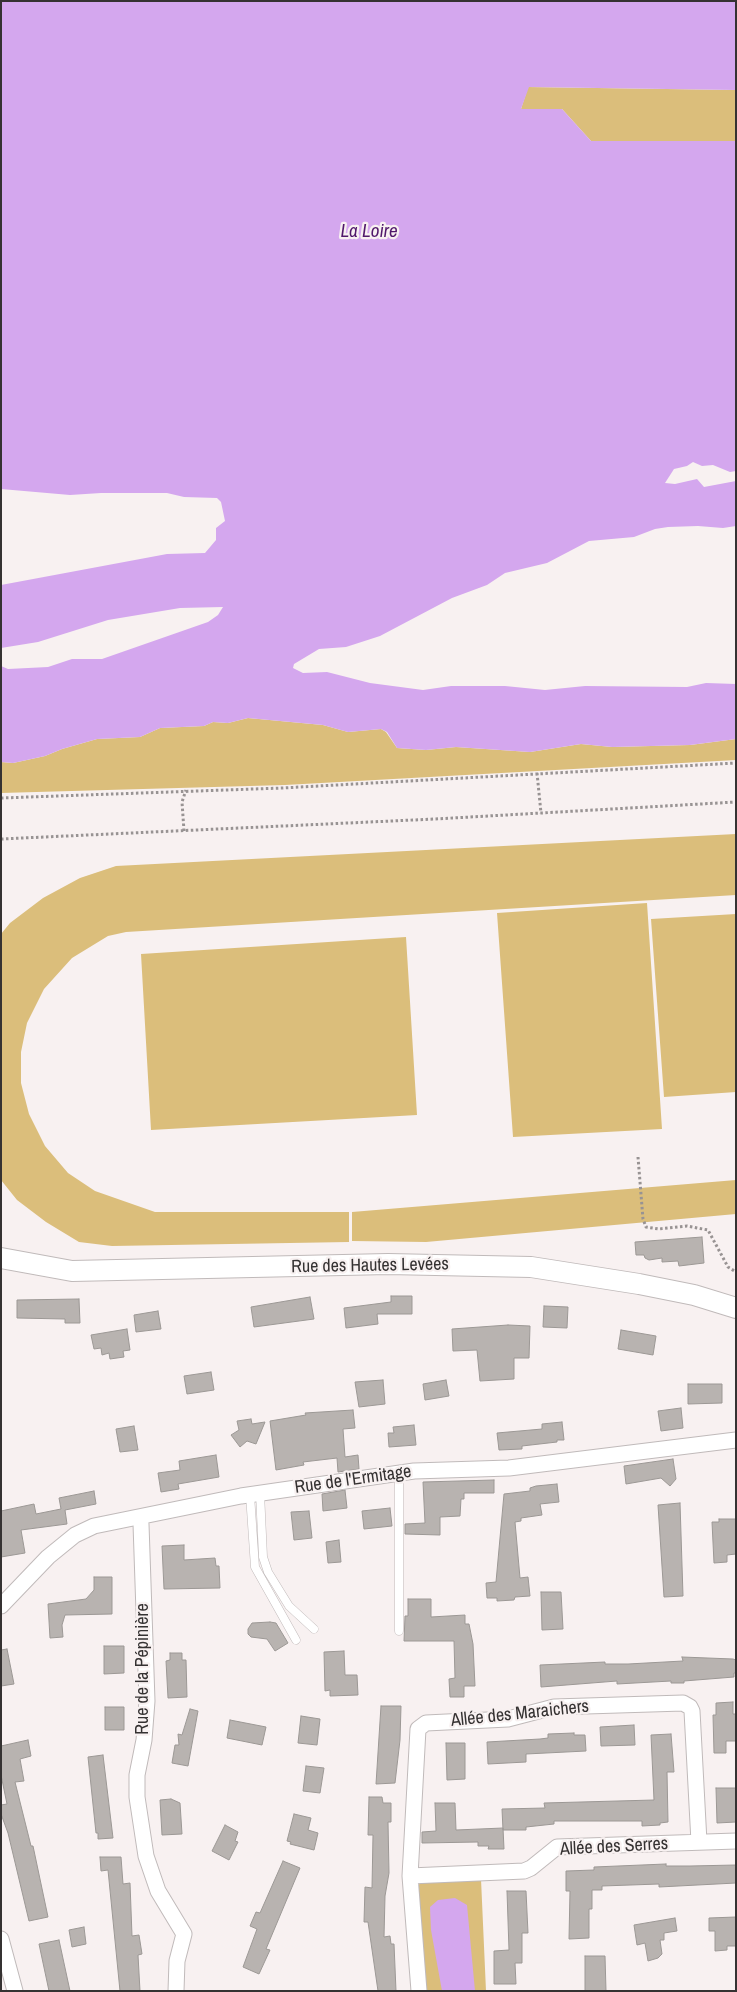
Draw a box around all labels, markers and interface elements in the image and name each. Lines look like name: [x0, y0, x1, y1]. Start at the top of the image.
water label: La Loire: [340, 221, 398, 243]
street label: Rue des Hautes Levées: [291, 1254, 449, 1278]
street label: Rue de l'Ermitage: [293, 1461, 413, 1499]
street label: Rue de la Pépinière: [132, 1603, 154, 1735]
street label: Allée des Maraichers: [450, 1696, 590, 1732]
street label: Allée des Serres: [559, 1833, 669, 1861]

